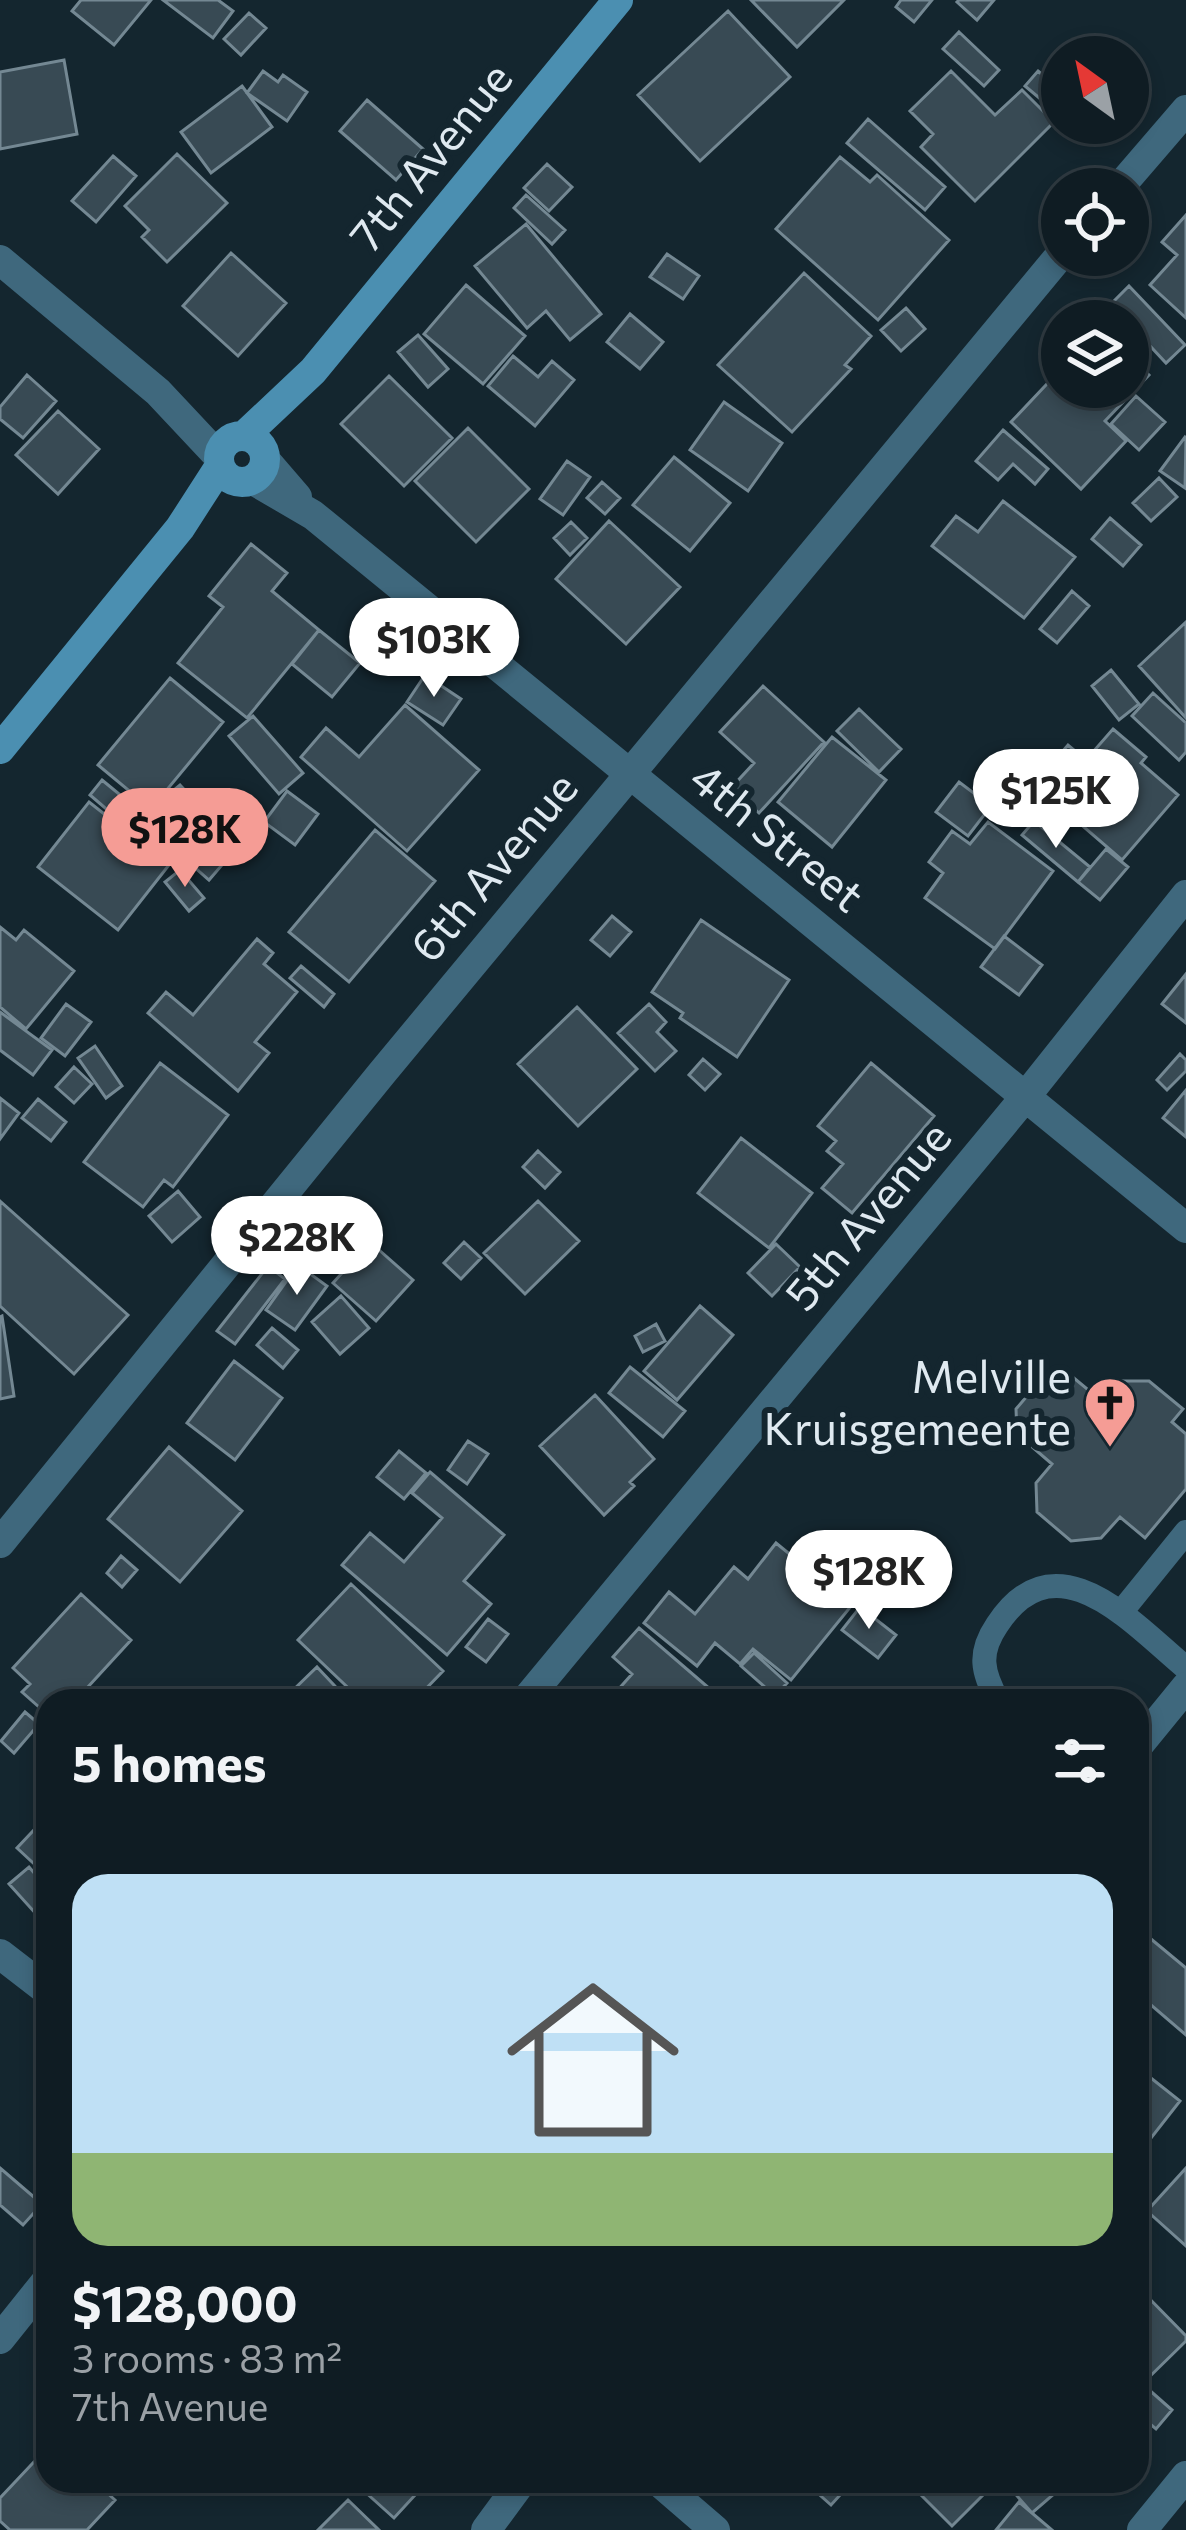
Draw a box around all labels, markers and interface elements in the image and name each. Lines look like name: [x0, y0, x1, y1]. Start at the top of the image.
north arrow: [1041, 36, 1149, 144]
map controls: [1041, 36, 1149, 408]
street label: 7th Avenue: [336, 50, 522, 261]
button: locate: [1041, 168, 1149, 276]
button: layers: [1041, 300, 1149, 408]
pin: $103K: [350, 598, 518, 700]
text: $103K: [376, 613, 492, 661]
street label: 4th Street: [681, 749, 876, 922]
pin: $125K: [972, 749, 1140, 851]
street label: 6th Avenue: [397, 760, 587, 971]
text: $125K: [1000, 764, 1112, 812]
pin: $128K: [101, 788, 269, 890]
text: $128K: [128, 803, 242, 851]
street label: 5th Avenue: [772, 1109, 961, 1320]
pin: $228K: [213, 1196, 381, 1298]
text: $228K: [238, 1211, 356, 1259]
place label: Melville Kruisgemeente: [764, 1347, 1071, 1454]
church icon: Melville Kruisgemeente: [1082, 1375, 1138, 1449]
pin: $128K: [785, 1530, 953, 1632]
text: $128K: [812, 1545, 926, 1593]
icon: filters: [1047, 1728, 1113, 1794]
text: 5 homes: [72, 1730, 267, 1793]
icon: home: [485, 1952, 701, 2168]
text: $128,000: [72, 2270, 298, 2333]
text: 3 rooms · 83 m²: [72, 2333, 342, 2381]
text: 7th Avenue: [72, 2381, 268, 2429]

